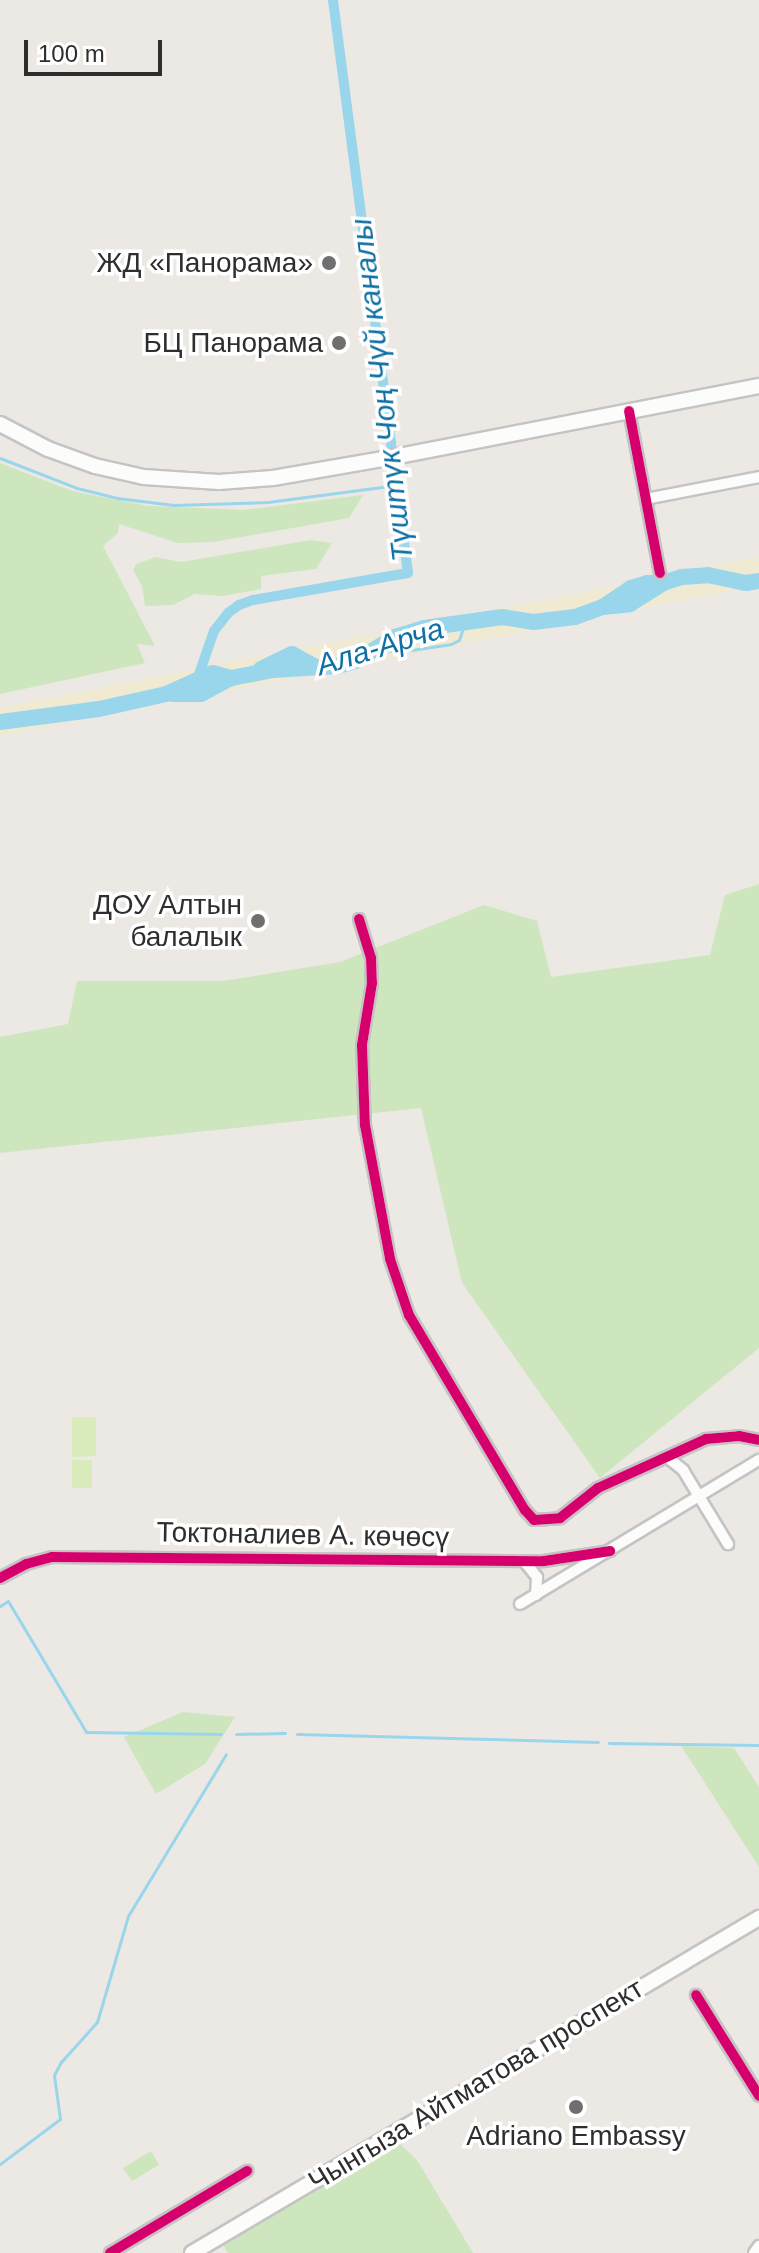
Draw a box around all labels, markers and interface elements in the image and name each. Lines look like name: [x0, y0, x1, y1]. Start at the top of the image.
scale bar: [28, 24, 166, 74]
text: 100 m: [38, 40, 105, 67]
water label: Түштүк Чоң Чүй каналы: [343, 216, 421, 564]
place label: ЖД «Панорама»: [97, 246, 313, 280]
marker: ЖД «Панорама»: [320, 254, 338, 272]
place label: БЦ Панорама: [143, 326, 323, 360]
marker: БЦ Панорама: [330, 334, 348, 352]
water label: Ала-Арча: [312, 611, 448, 683]
place label: ДОУ Алтын балалык: [93, 888, 242, 954]
marker: ДОУ Алтын балалык: [249, 912, 267, 930]
street label: Токтоналиев А. көчөсү: [156, 1516, 450, 1554]
street label: Чынгыза Айтматова проспект: [303, 1972, 649, 2198]
marker: Adriano Embassy: [567, 2098, 585, 2116]
place label: Adriano Embassy: [466, 2119, 686, 2153]

